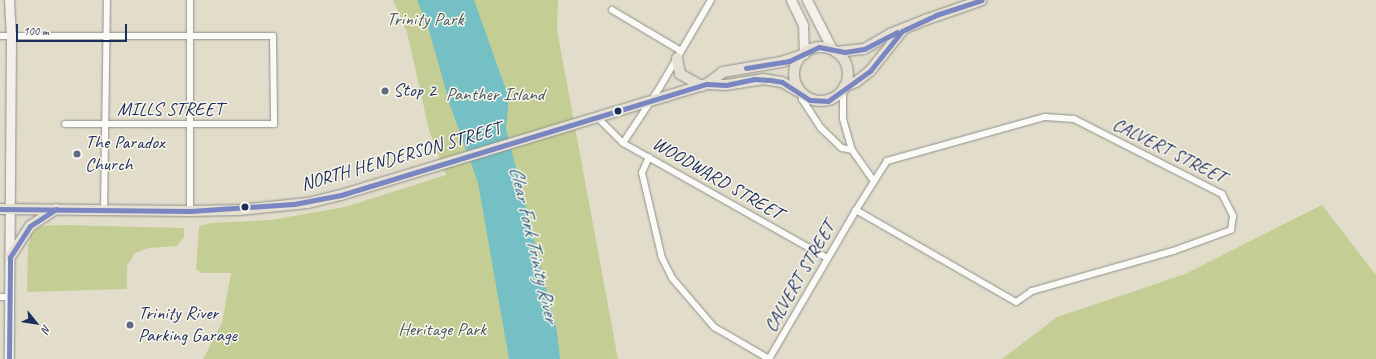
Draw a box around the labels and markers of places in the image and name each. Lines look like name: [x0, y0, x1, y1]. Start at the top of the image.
place label: Stop 2: [393, 80, 436, 102]
marker: Stop 2: [380, 86, 390, 96]
unlabelled marker: [613, 106, 623, 116]
place label: The Paradox Church: [85, 132, 165, 176]
marker: The Paradox Church: [72, 149, 82, 159]
unlabelled marker: [240, 202, 250, 212]
place label: Trinity River Parking Garage: [138, 303, 237, 347]
marker: Trinity River Parking Garage: [125, 320, 135, 330]

